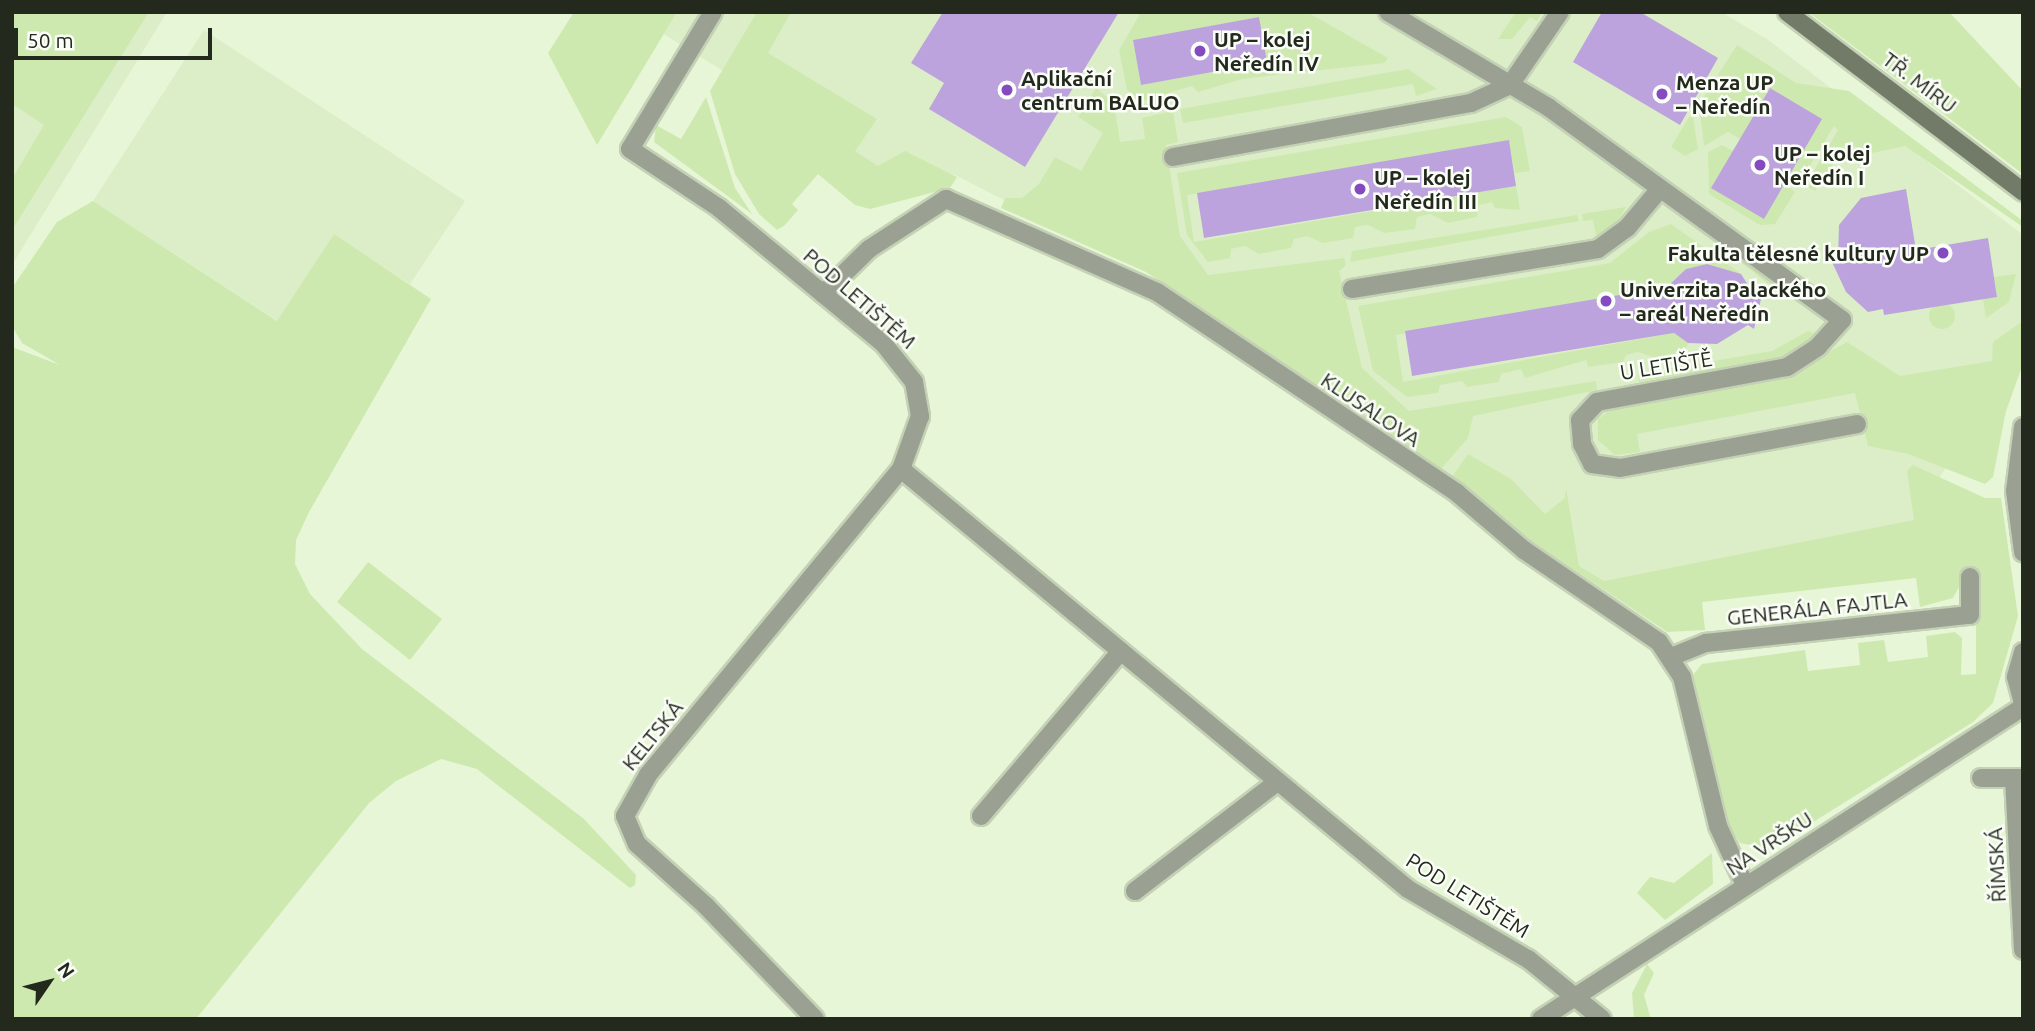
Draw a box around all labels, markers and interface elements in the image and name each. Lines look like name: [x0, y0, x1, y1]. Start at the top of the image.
scale bar: [18, 14, 215, 58]
place label: UP – kolej Neředín IV: [1214, 26, 1319, 76]
text: 50 m: [27, 28, 74, 52]
marker: UP – kolej Neředín IV: [1192, 43, 1208, 59]
street label: TŘ. MÍRU: [1878, 46, 1962, 118]
place label: Aplikační centrum BALUO: [1021, 65, 1179, 115]
place label: Menza UP – Neředín: [1676, 69, 1774, 119]
marker: Aplikační centrum BALUO: [999, 82, 1015, 98]
marker: Menza UP – Neředín: [1654, 86, 1670, 102]
place label: UP – kolej Neředín I: [1774, 140, 1870, 190]
marker: UP – kolej Neředín I: [1752, 157, 1768, 173]
place label: UP – kolej Neředín III: [1374, 164, 1477, 214]
marker: UP – kolej Neředín III: [1352, 181, 1368, 197]
place label: Fakulta tělesné kultury UP: [1667, 240, 1929, 266]
street label: POD LETIŠTĚM: [799, 242, 921, 354]
marker: Fakulta tělesné kultury UP: [1935, 245, 1951, 261]
place label: Univerzita Palackého – areál Neředín: [1620, 276, 1827, 326]
marker: Univerzita Palackého – areál Neředín: [1598, 293, 1614, 309]
street label: U LETIŠTĚ: [1618, 345, 1714, 385]
street label: KLUSALOVA: [1317, 367, 1425, 451]
street label: GENERÁLA FAJTLA: [1726, 586, 1908, 630]
street label: KELTSKÁ: [616, 695, 688, 775]
street label: NA VRŠKU: [1721, 806, 1817, 880]
street label: ŘÍMSKÁ: [1981, 827, 2011, 903]
street label: POD LETIŠTĚM: [1402, 847, 1534, 943]
north arrow: [14, 947, 84, 1017]
text: N: [53, 958, 79, 982]

